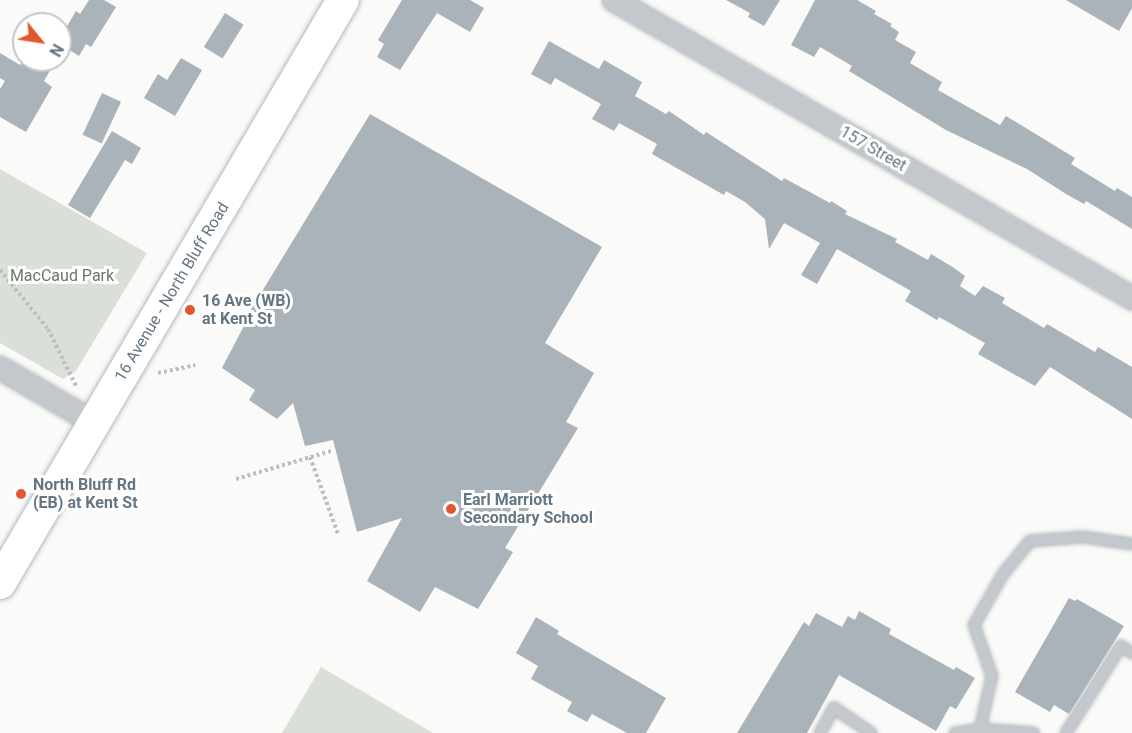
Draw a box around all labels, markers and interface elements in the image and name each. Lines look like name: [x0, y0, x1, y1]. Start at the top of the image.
north arrow: [12, 12, 72, 72]
text: N: [45, 41, 67, 60]
street label: 157 Street: [837, 122, 909, 176]
street label: 16 Avenue - North Bluff Road: [111, 199, 233, 385]
park label: MacCaud Park: [10, 266, 114, 286]
place label: 16 Ave (WB) at Kent St: [202, 291, 291, 329]
marker: 16 Ave (WB) at Kent St: [183, 303, 197, 317]
place label: North Bluff Rd (EB) at Kent St: [33, 475, 138, 513]
marker: North Bluff Rd (EB) at Kent St: [14, 487, 28, 501]
place label: Earl Marriott Secondary School: [463, 490, 593, 528]
marker: Earl Marriott Secondary School: [444, 502, 458, 516]

